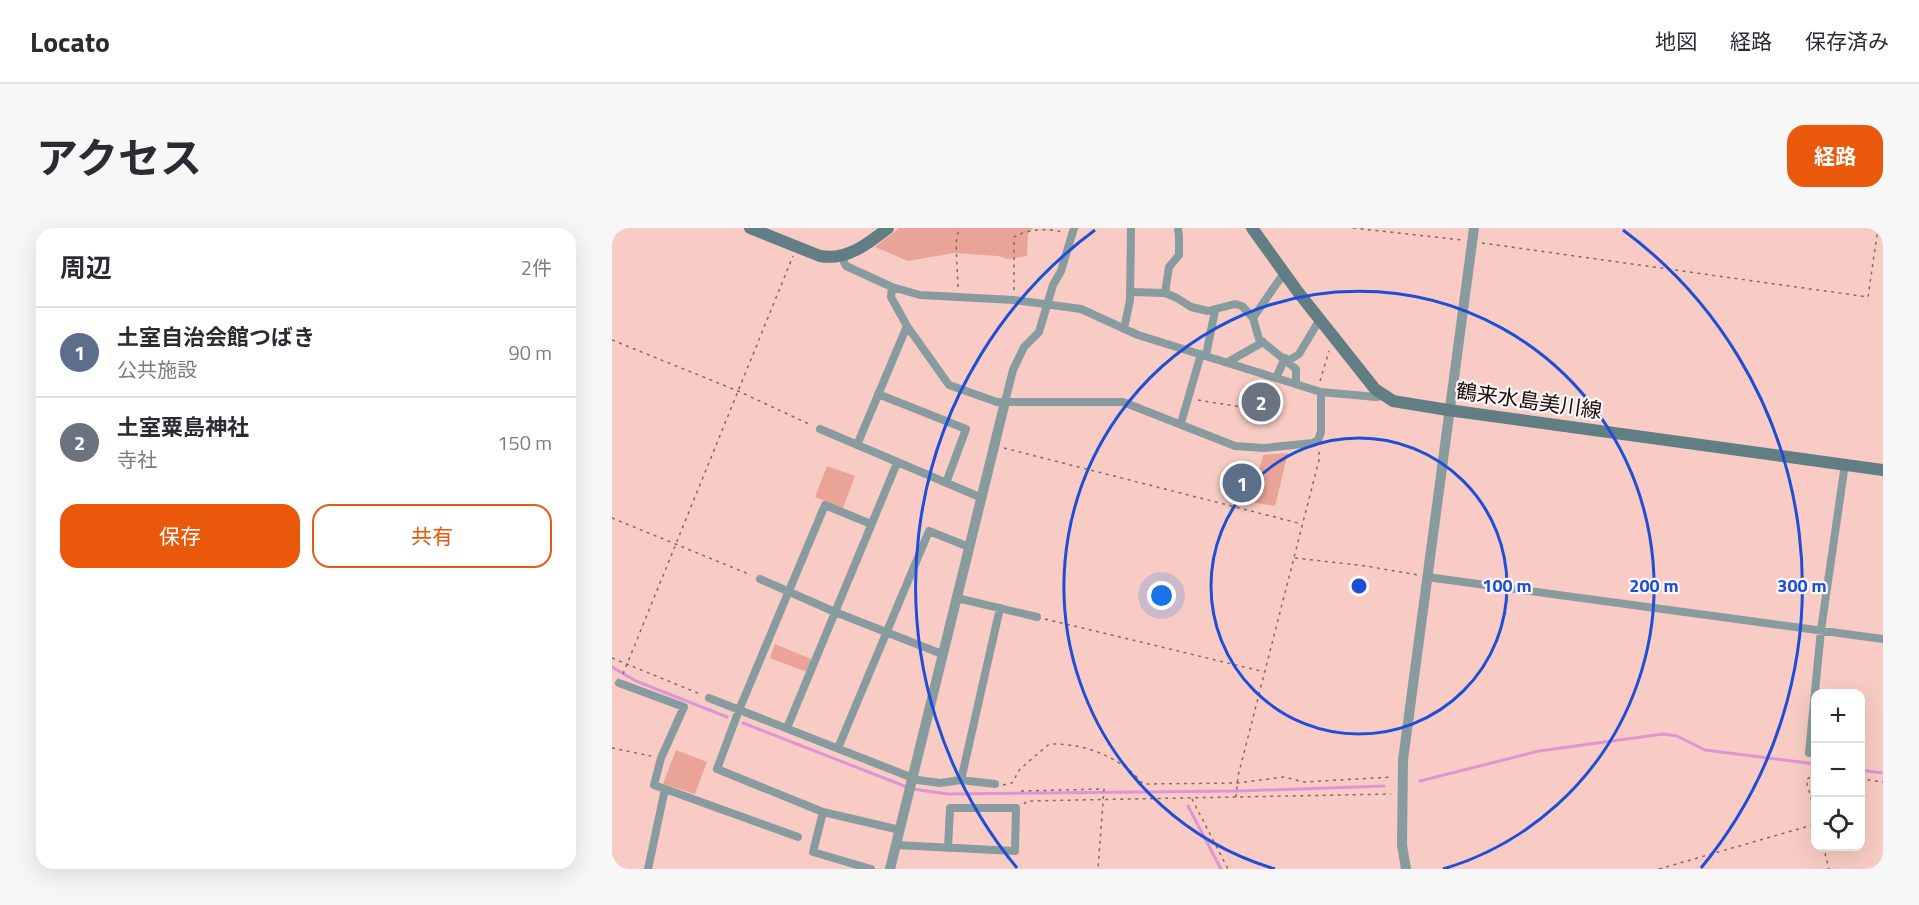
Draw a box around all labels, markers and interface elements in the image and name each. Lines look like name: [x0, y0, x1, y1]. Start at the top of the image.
text: Locato: [30, 20, 110, 63]
text: 地図: [1655, 25, 1697, 57]
text: 経路: [1730, 25, 1772, 57]
text: 保存済み: [1805, 25, 1889, 57]
text: アクセス: [36, 125, 202, 189]
button: 経路: [1787, 125, 1883, 187]
text: 周辺: [60, 248, 112, 287]
text: 2件: [521, 252, 552, 283]
text: 土室自治会館つばき: [117, 320, 315, 354]
text: 1: [74, 337, 85, 368]
text: 90 m: [508, 337, 552, 368]
text: 公共施設: [117, 354, 197, 385]
street label: 鶴来水島美川線: [1454, 374, 1604, 426]
pin: 2: [1242, 380, 1280, 424]
text: 土室粟島神社: [117, 410, 249, 444]
text: 2: [74, 427, 85, 458]
text: 150 m: [497, 427, 552, 458]
text: 寺社: [117, 444, 157, 475]
pin: 1: [1222, 460, 1262, 506]
button: 保存: [60, 504, 300, 568]
button: 共有: [312, 504, 552, 568]
text: 100 m: [1482, 572, 1532, 599]
text: 200 m: [1629, 572, 1679, 599]
text: 300 m: [1777, 572, 1827, 599]
centre of rings: [1349, 576, 1369, 596]
your location: [1147, 581, 1176, 610]
map controls: [1811, 689, 1865, 851]
button: +: [1811, 689, 1865, 743]
button: −: [1811, 743, 1865, 797]
button: locate: [1811, 797, 1865, 851]

